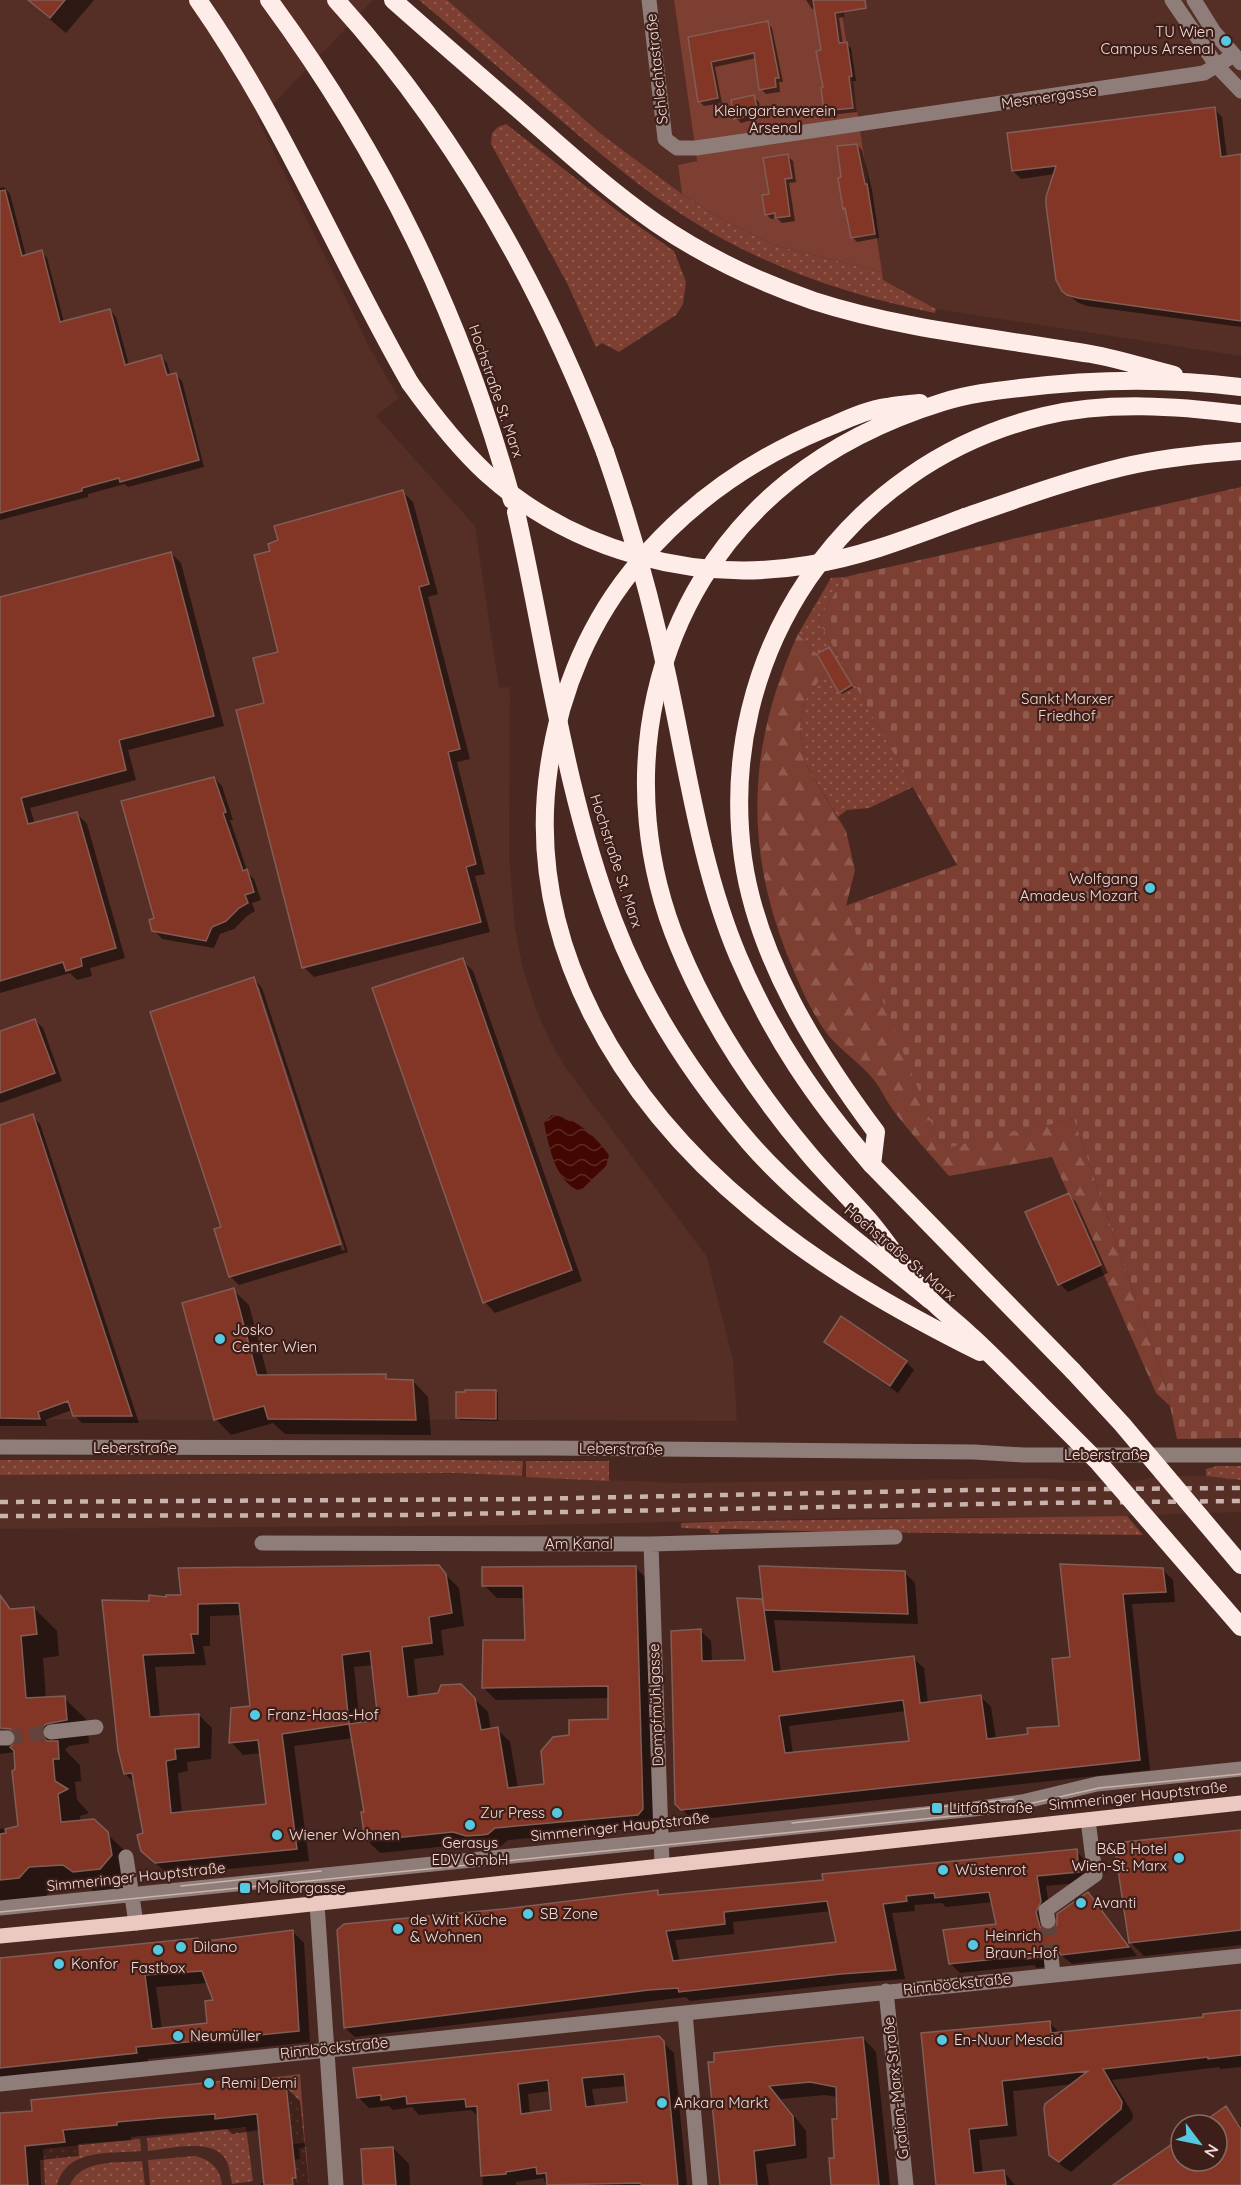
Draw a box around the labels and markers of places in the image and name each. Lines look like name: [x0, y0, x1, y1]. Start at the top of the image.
place label: TU Wien Campus Arsenal: [1100, 22, 1214, 58]
marker: TU Wien Campus Arsenal: [1219, 34, 1233, 48]
place label: Wolfgang Amadeus Mozart: [1020, 869, 1138, 905]
marker: Wolfgang Amadeus Mozart: [1143, 881, 1157, 895]
place label: Josko Center Wien: [232, 1320, 317, 1356]
marker: Josko Center Wien: [213, 1332, 227, 1346]
place label: Franz-Haas-Hof: [267, 1705, 380, 1724]
marker: Franz-Haas-Hof: [248, 1708, 262, 1722]
place label: Litfaßstraße: [949, 1798, 1033, 1817]
marker: Litfaßstraße: [930, 1801, 944, 1815]
place label: Zur Press: [480, 1803, 545, 1822]
marker: Zur Press: [550, 1806, 564, 1820]
marker: Gerasys EDV GmbH: [463, 1818, 477, 1832]
place label: Wiener Wohnen: [289, 1825, 400, 1844]
marker: Wiener Wohnen: [270, 1828, 284, 1842]
place label: Gerasys EDV GmbH: [431, 1833, 509, 1869]
place label: B&B Hotel Wien-St. Marx: [1071, 1839, 1167, 1875]
marker: B&B Hotel Wien-St. Marx: [1172, 1851, 1186, 1865]
place label: Wüstenrot: [955, 1860, 1027, 1879]
marker: Wüstenrot: [936, 1863, 950, 1877]
place label: Molitorgasse: [257, 1878, 346, 1897]
marker: Molitorgasse: [238, 1881, 252, 1895]
place label: Avanti: [1093, 1893, 1136, 1912]
marker: Avanti: [1074, 1896, 1088, 1910]
place label: SB Zone: [540, 1904, 598, 1923]
marker: SB Zone: [521, 1907, 535, 1921]
place label: de Witt Küche & Wohnen: [410, 1910, 507, 1946]
marker: de Witt Küche & Wohnen: [391, 1922, 405, 1936]
place label: Heinrich Braun-Hof: [985, 1926, 1058, 1962]
place label: Dilano: [193, 1937, 237, 1956]
marker: Heinrich Braun-Hof: [966, 1938, 980, 1952]
marker: Dilano: [174, 1940, 188, 1954]
marker: Fastbox: [151, 1943, 165, 1957]
place label: Konfor: [71, 1954, 118, 1973]
marker: Konfor: [52, 1957, 66, 1971]
place label: Fastbox: [131, 1958, 185, 1977]
place label: Neumüller: [190, 2026, 261, 2045]
marker: Neumüller: [171, 2029, 185, 2043]
place label: En-Nuur Mescid: [954, 2030, 1063, 2049]
marker: En-Nuur Mescid: [935, 2033, 949, 2047]
place label: Remi Demi: [221, 2073, 297, 2092]
marker: Remi Demi: [202, 2076, 216, 2090]
place label: Ankara Markt: [674, 2093, 769, 2112]
marker: Ankara Markt: [655, 2096, 669, 2110]

